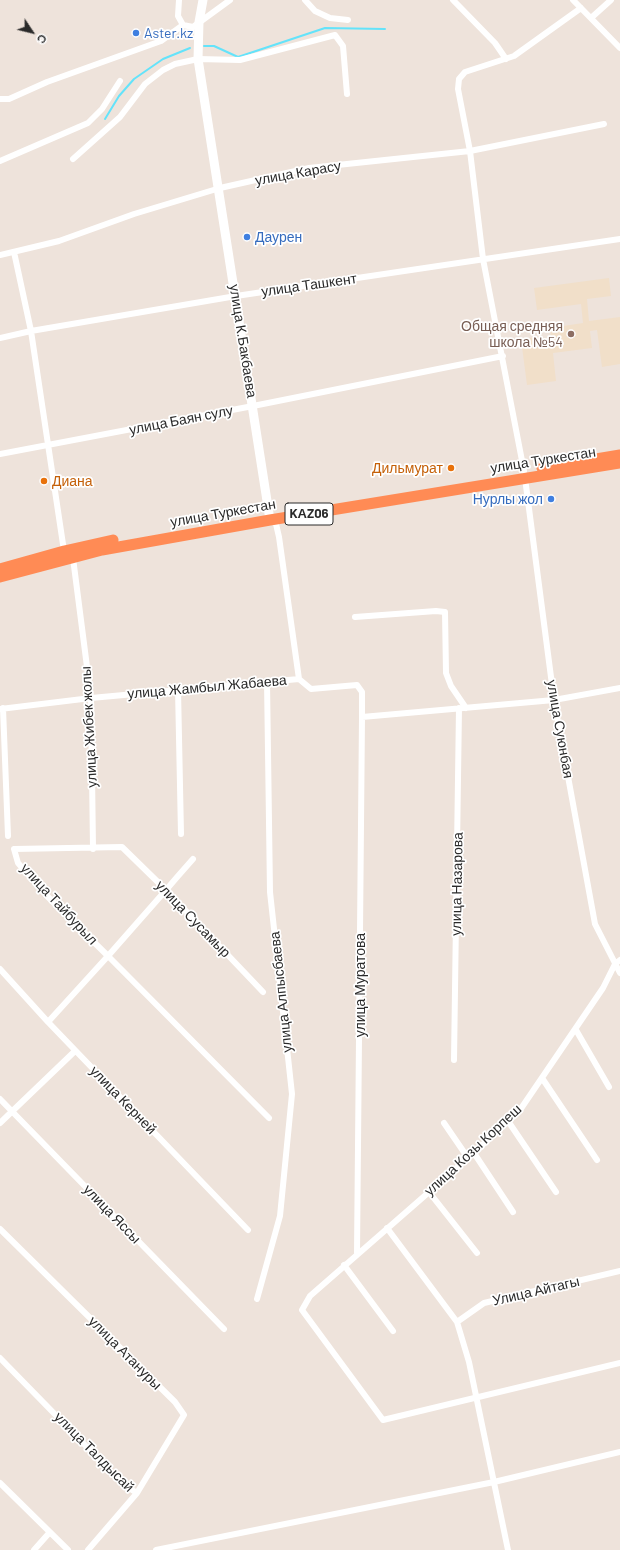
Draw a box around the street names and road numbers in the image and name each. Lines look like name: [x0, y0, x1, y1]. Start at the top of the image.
street label: улица Карасу: [254, 157, 342, 189]
street label: улица Ташкент: [260, 270, 358, 300]
street label: улица К.Бакбаева: [226, 283, 260, 399]
street label: улица Баян сулу: [128, 402, 234, 438]
street label: улица Туркестан: [489, 443, 597, 477]
street label: улица Туркестан: [169, 495, 277, 531]
road number: KАZ06: [285, 503, 333, 525]
street label: улица Жибек жолы: [77, 666, 101, 788]
street label: улица Жамбыл Жабаева: [127, 672, 287, 702]
street label: улица Суюнбая: [543, 678, 577, 780]
street label: улица Назарова: [448, 832, 466, 936]
street label: улица Тайбурыл: [17, 860, 101, 948]
street label: улица Сусамыр: [152, 877, 234, 961]
street label: улица Алпысбаева: [266, 931, 296, 1053]
street label: улица Муратова: [352, 933, 368, 1037]
street label: улица Керней: [86, 1062, 160, 1138]
street label: улица Козы Корпеш: [421, 1101, 525, 1199]
street label: улица Яссы: [80, 1181, 144, 1247]
street label: Улица Айтагы: [491, 1273, 581, 1309]
street label: улица Атануры: [85, 1313, 165, 1393]
street label: улица Талдысай: [51, 1409, 137, 1495]

